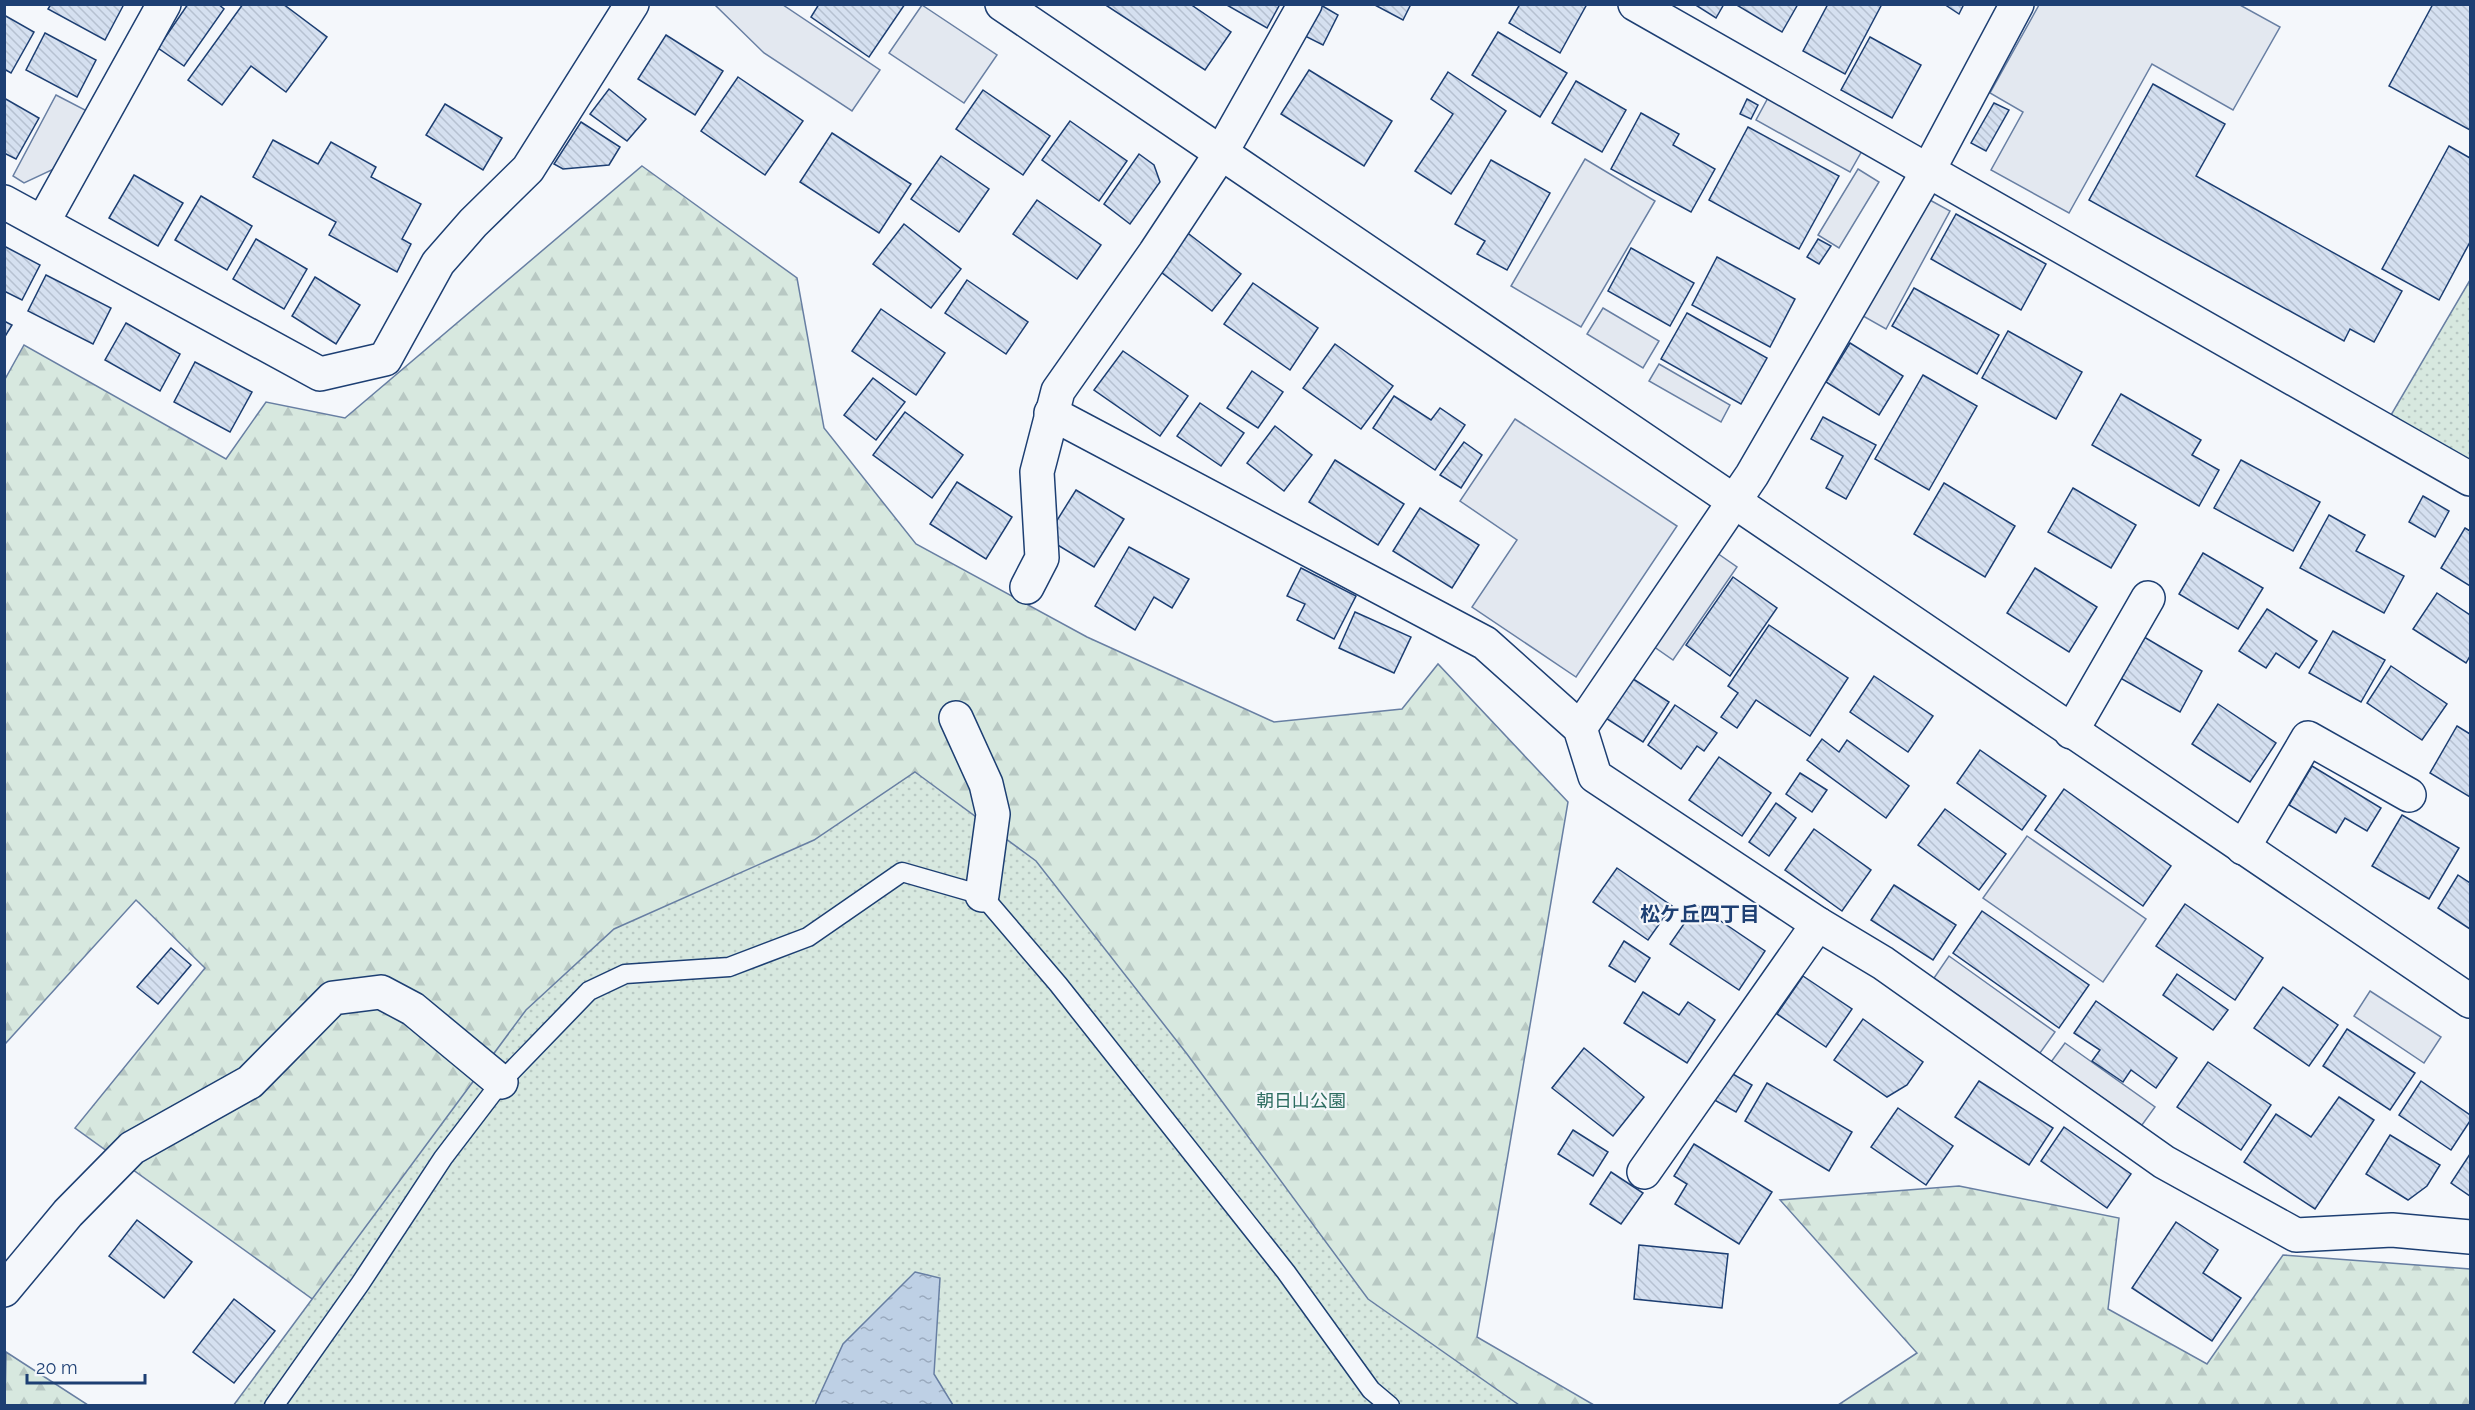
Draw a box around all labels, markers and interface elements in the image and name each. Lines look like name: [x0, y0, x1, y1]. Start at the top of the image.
district label: 松ケ丘四丁目: [1640, 902, 1760, 926]
park label: 朝日山公園: [1256, 1090, 1346, 1111]
scale bar: [27, 1347, 146, 1385]
text: 20 m: [36, 1357, 78, 1378]

